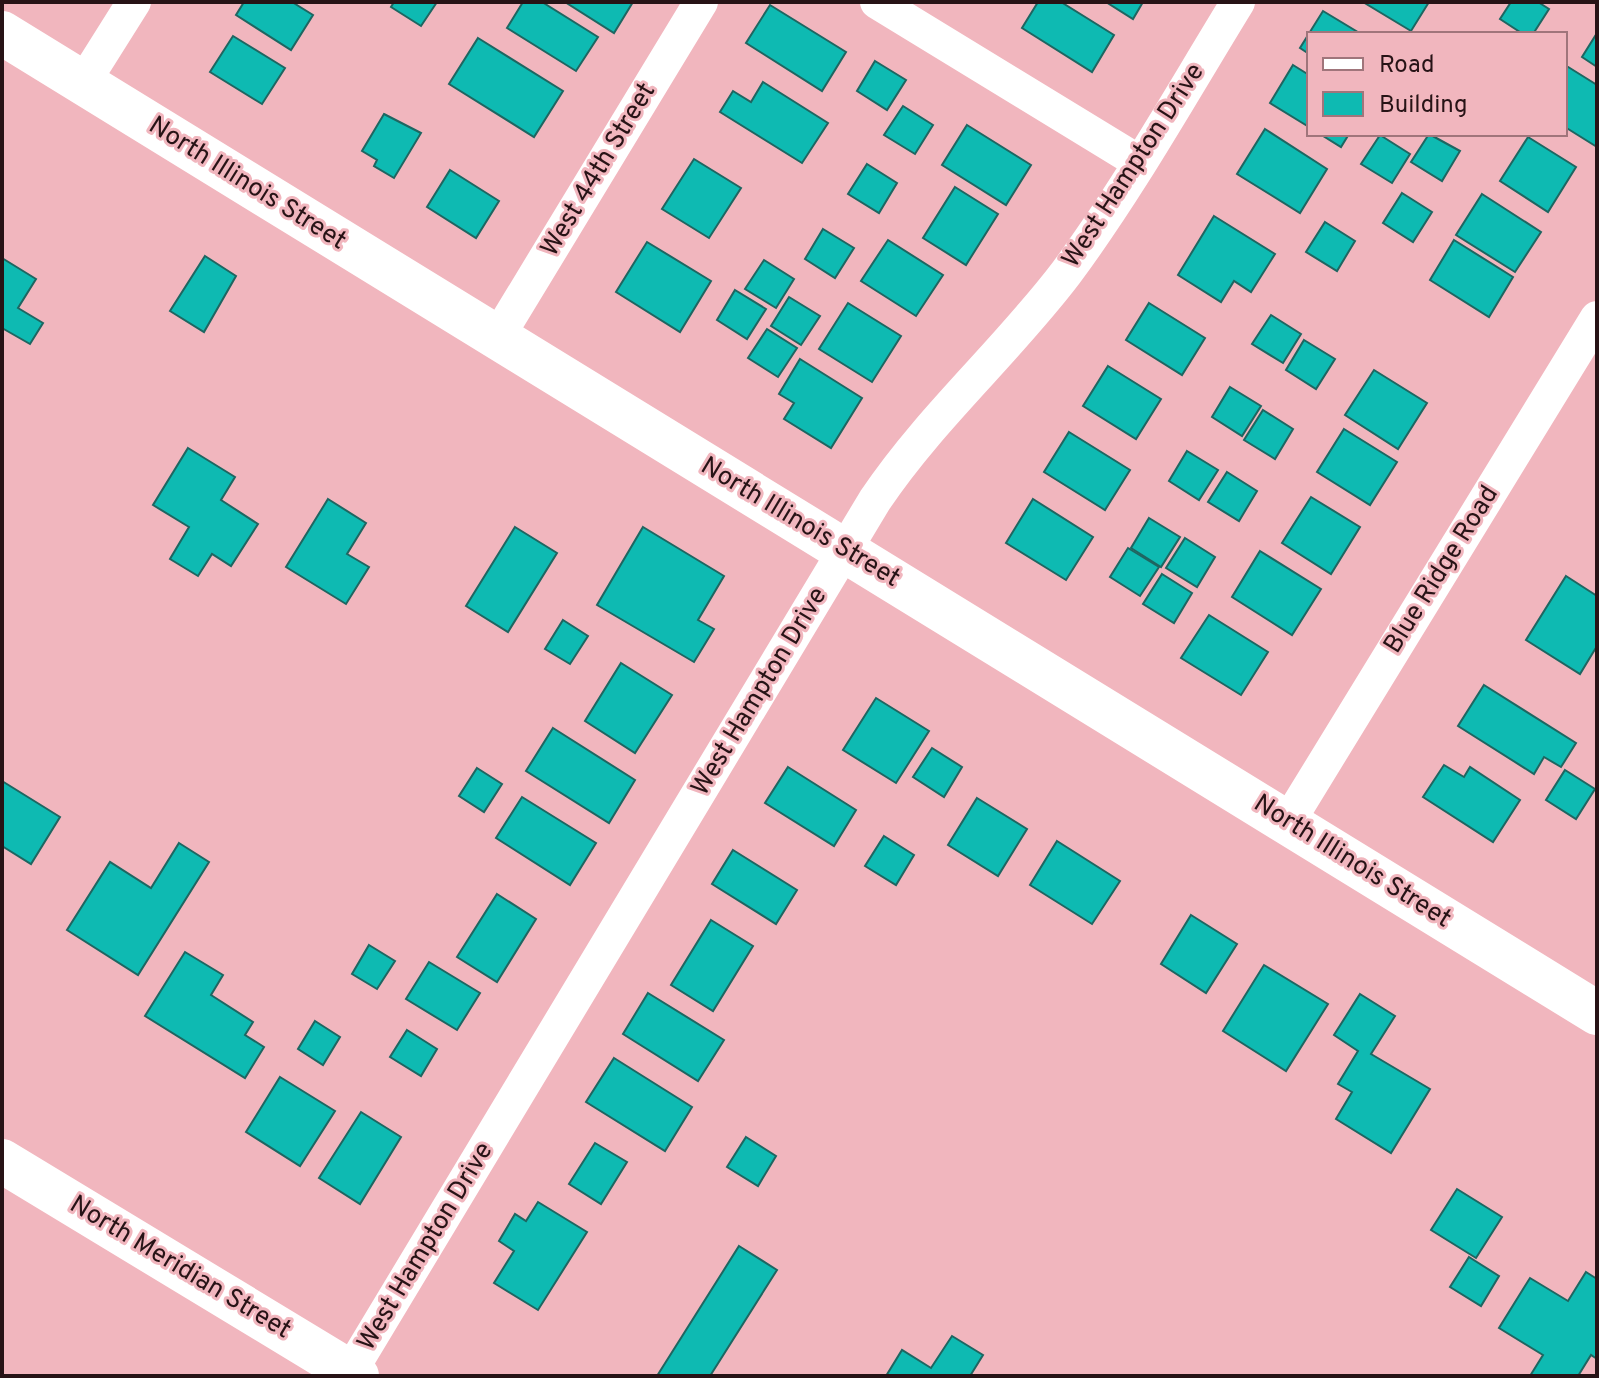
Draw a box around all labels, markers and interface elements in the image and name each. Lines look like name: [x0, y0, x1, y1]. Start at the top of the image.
legend: [1307, 32, 1567, 136]
text: Road: [1379, 51, 1435, 81]
street label: West Hampton Drive: [1056, 57, 1212, 275]
street label: West 44th Street: [534, 77, 664, 263]
text: Building: [1379, 91, 1468, 121]
street label: North Illinois Street: [142, 110, 352, 258]
street label: North Illinois Street: [694, 450, 906, 596]
street label: Blue Ridge Road: [1377, 480, 1507, 660]
street label: West Hampton Drive: [685, 582, 835, 802]
street label: North Illinois Street: [1247, 788, 1457, 936]
street label: West Hampton Drive: [351, 1137, 501, 1357]
street label: North Meridian Street: [63, 1189, 297, 1347]

